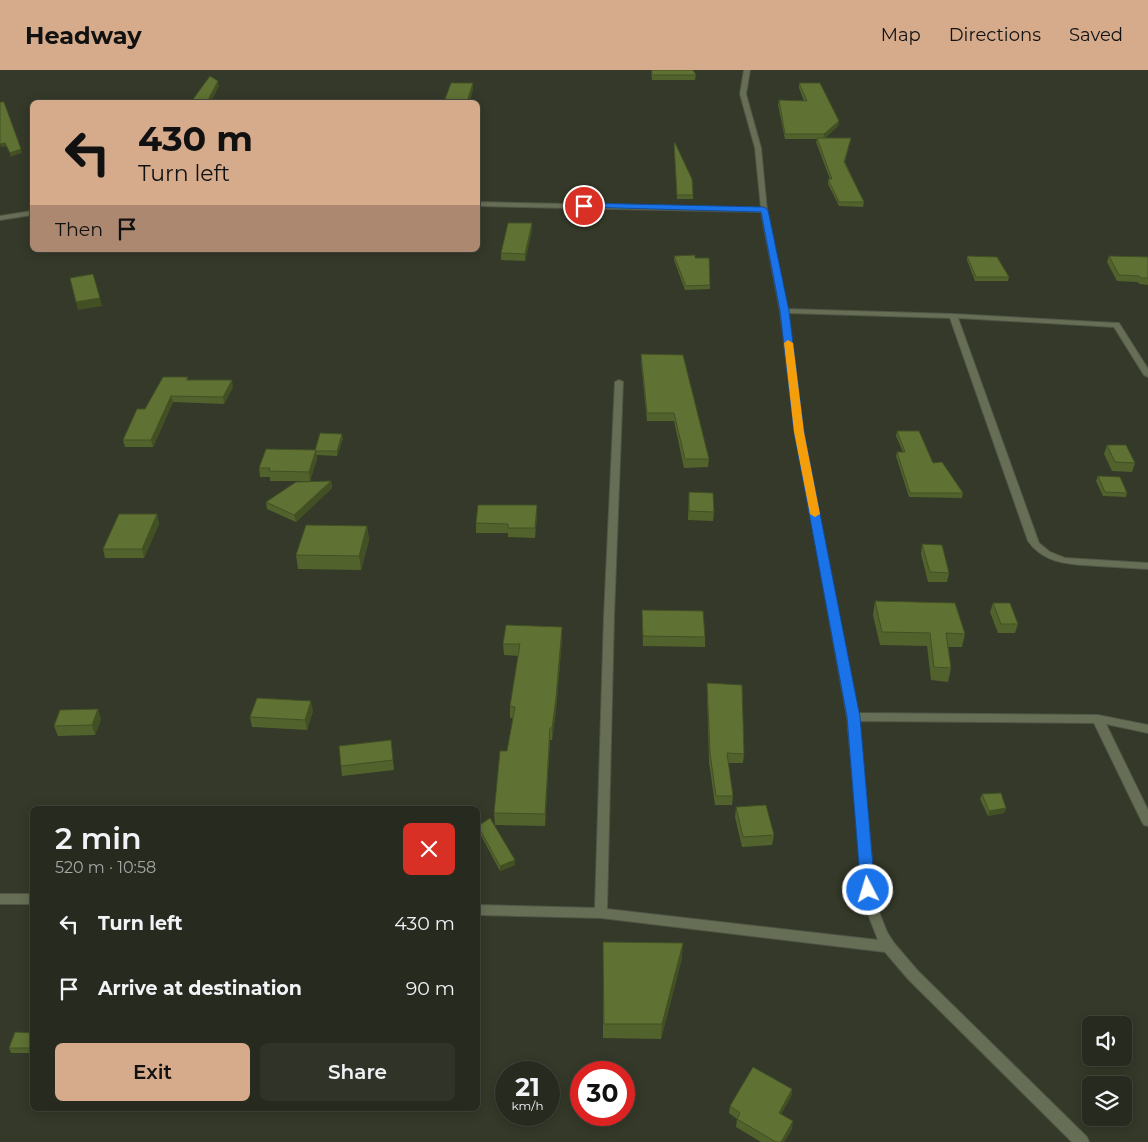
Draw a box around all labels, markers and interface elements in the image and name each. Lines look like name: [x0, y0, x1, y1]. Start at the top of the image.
text: Headway: [25, 21, 142, 50]
text: Map: [881, 24, 921, 46]
text: Directions: [949, 24, 1041, 46]
text: Saved: [1069, 24, 1123, 46]
text: 430 m: [138, 117, 253, 160]
icon: left: [55, 120, 120, 185]
text: Turn left: [138, 160, 230, 187]
pin: [563, 185, 605, 227]
icon: arrive: [570, 192, 598, 220]
icon: arrive: [113, 215, 141, 243]
text: Then: [55, 218, 103, 241]
text: 2 min: [55, 820, 142, 857]
button: close: [403, 823, 455, 875]
text: 520 m · 10:58: [55, 858, 156, 877]
position arrow: [841, 863, 893, 915]
icon: left: [55, 910, 83, 938]
text: Turn left: [98, 912, 183, 935]
text: 430 m: [394, 912, 455, 935]
icon: arrive: [55, 975, 83, 1003]
text: Arrive at destination: [98, 977, 302, 1000]
text: 90 m: [406, 977, 455, 1000]
map controls: [1082, 1016, 1132, 1126]
button: sound: [1082, 1016, 1132, 1066]
button: Exit: [55, 1043, 250, 1101]
button: Share: [260, 1043, 455, 1101]
speed limit sign: 30: [570, 1061, 635, 1126]
text: 21: [515, 1072, 540, 1102]
button: layers: [1082, 1076, 1132, 1126]
text: km/h: [511, 1098, 544, 1113]

